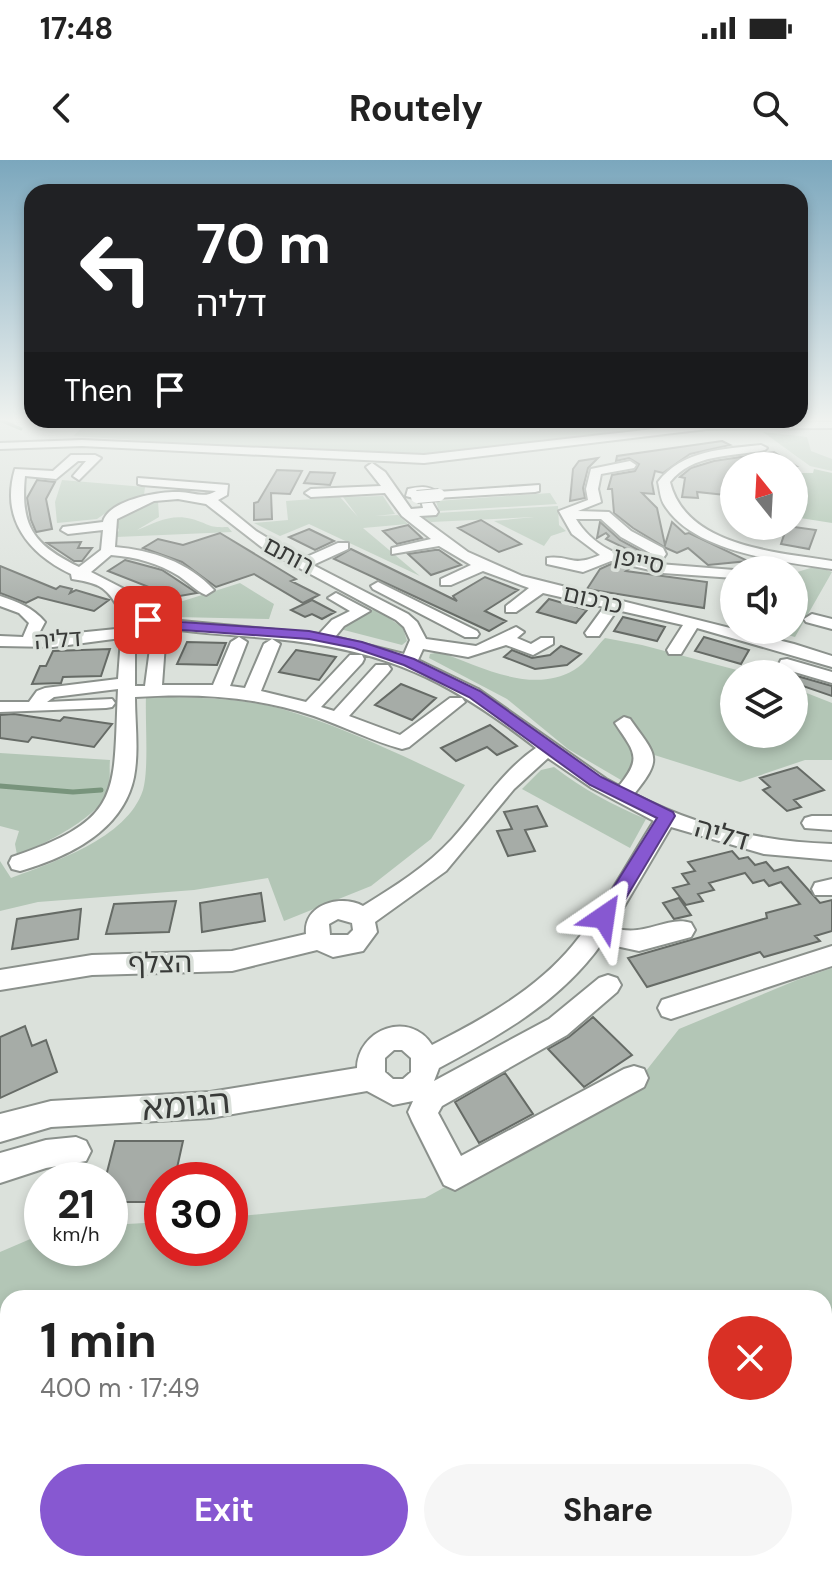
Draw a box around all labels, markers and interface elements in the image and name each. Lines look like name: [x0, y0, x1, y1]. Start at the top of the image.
text: 17:48: [40, 9, 113, 48]
text: Routely: [349, 85, 483, 132]
icon: back: [40, 86, 84, 130]
icon: search: [748, 86, 792, 130]
text: 70 m: [196, 207, 331, 280]
icon: left: [64, 216, 168, 320]
text: דליה: [196, 280, 267, 327]
icon: arrive: [148, 368, 192, 412]
text: Then: [64, 371, 132, 410]
north arrow: [720, 452, 808, 540]
map controls: [720, 452, 808, 748]
street label: רותם: [258, 529, 320, 581]
street label: סייפן: [611, 539, 667, 581]
button: sound: [720, 556, 808, 644]
street label: כרכום: [560, 577, 626, 621]
pin: [114, 586, 182, 654]
icon: arrive: [126, 598, 170, 642]
street label: דליה: [33, 622, 83, 656]
button: layers: [720, 660, 808, 748]
street label: דליה: [690, 809, 754, 859]
position arrow: [562, 875, 646, 959]
street label: הצלף: [128, 944, 192, 982]
street label: הגומא: [140, 1079, 232, 1131]
speed limit sign: 30: [144, 1162, 248, 1266]
text: 21: [57, 1178, 95, 1230]
text: km/h: [52, 1221, 100, 1247]
text: 1 min: [40, 1309, 157, 1372]
button: close: [708, 1316, 792, 1400]
text: 400 m · 17:49: [40, 1371, 200, 1405]
button: Exit: [40, 1464, 408, 1556]
button: Share: [424, 1464, 792, 1556]

